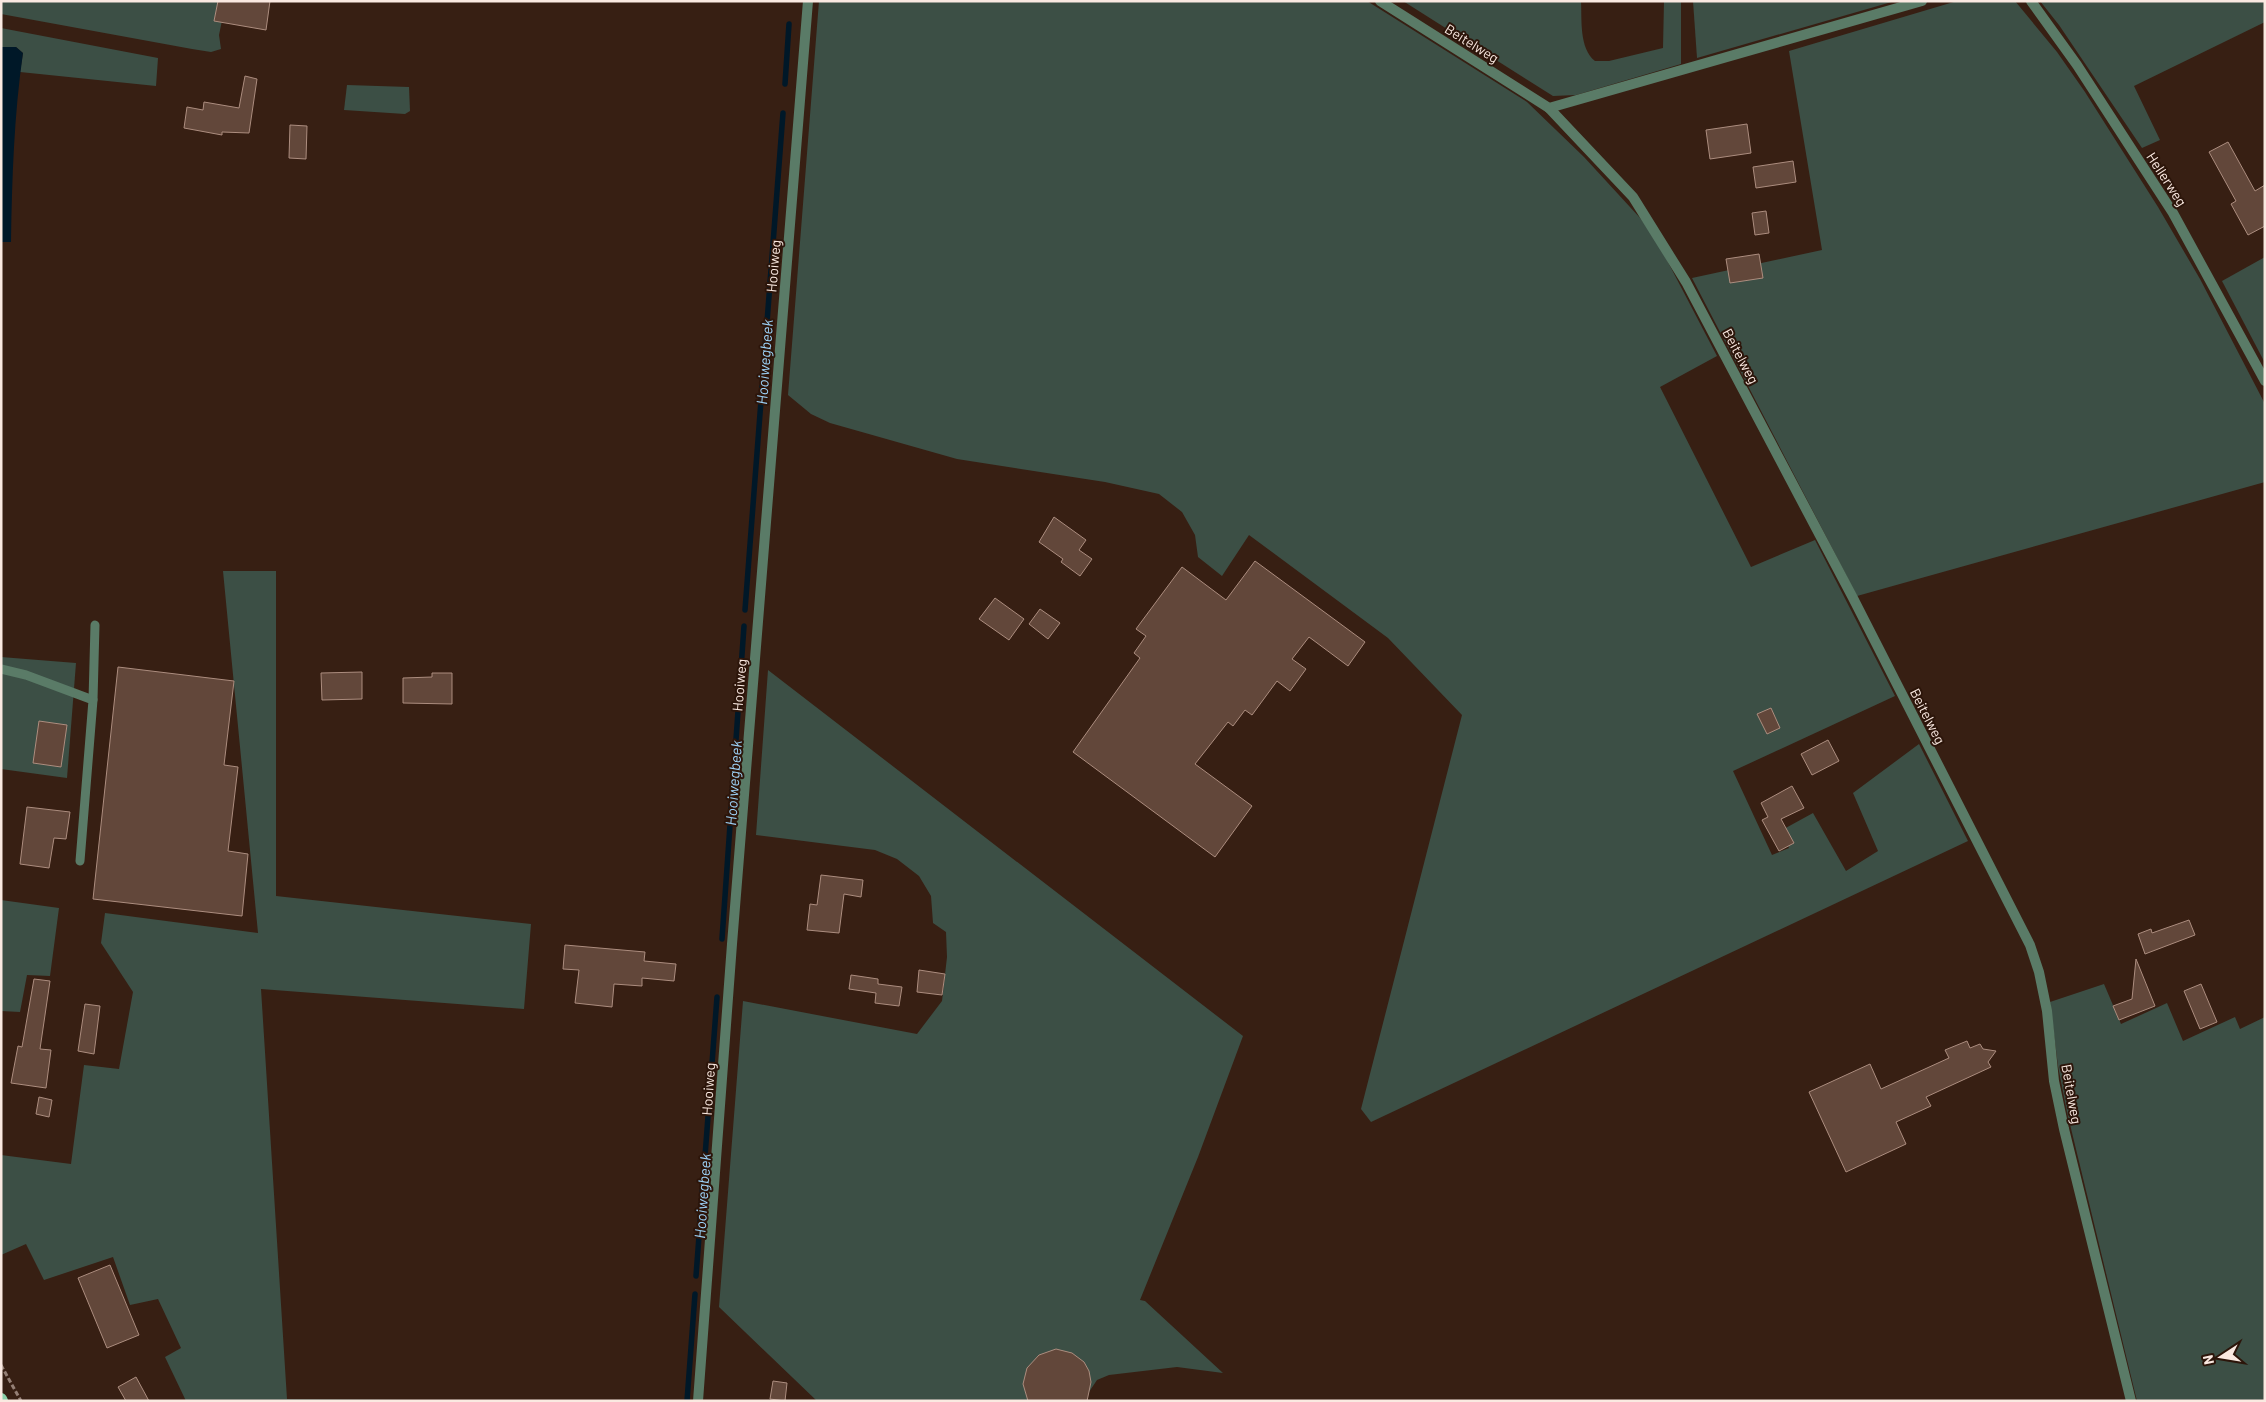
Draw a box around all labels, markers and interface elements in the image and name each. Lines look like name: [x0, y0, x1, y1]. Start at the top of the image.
street label: Beitelweg: [1442, 20, 1502, 66]
street label: Hellerweg: [2143, 149, 2191, 209]
street label: Hooiweg: [762, 239, 784, 293]
water label: Hooiwegbeek: [752, 318, 776, 405]
street label: Beitelweg: [1719, 325, 1763, 387]
street label: Hooiweg: [728, 658, 750, 712]
street label: Beitelweg: [1907, 685, 1949, 747]
water label: Hooiwegbeek: [721, 739, 745, 826]
street label: Hooiweg: [698, 1062, 718, 1116]
street label: Beitelweg: [2058, 1063, 2086, 1125]
water label: Hooiwegbeek: [690, 1152, 714, 1239]
north arrow: [2196, 1332, 2246, 1382]
text: N: [2199, 1353, 2217, 1366]

